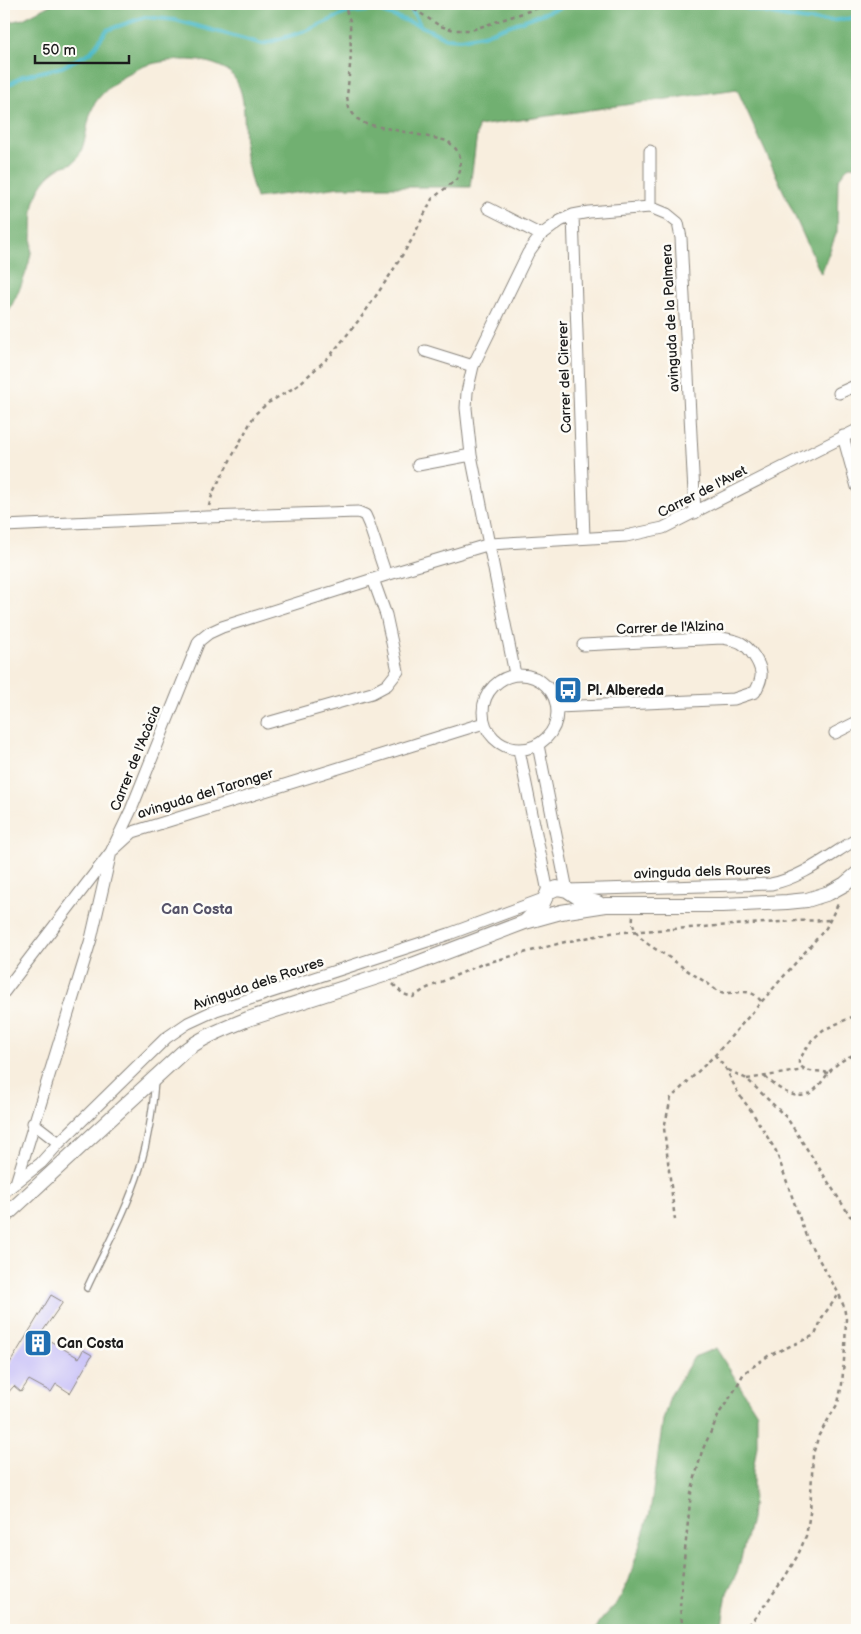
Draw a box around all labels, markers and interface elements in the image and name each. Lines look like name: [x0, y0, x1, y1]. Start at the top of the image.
scale bar: [35, 32, 129, 64]
text: 50 m: [42, 41, 76, 60]
street label: avinguda de la Palmera: [658, 243, 683, 392]
street label: Carrer del Cirerer: [554, 320, 575, 434]
street label: Carrer de l'Avet: [655, 461, 750, 521]
street label: Carrer de l'Alzina: [616, 617, 724, 638]
bus stop icon: Pl. Albereda: [553, 675, 583, 705]
place label: Pl. Albereda: [587, 682, 664, 699]
street label: Carrer de l'Acàcia: [106, 703, 164, 814]
street label: avinguda del Taronger: [135, 764, 276, 822]
street label: avinguda dels Roures: [633, 861, 771, 882]
district label: Can Costa: [161, 900, 233, 919]
street label: Avinguda dels Roures: [190, 953, 326, 1014]
building icon: Can Costa: [23, 1328, 53, 1358]
place label: Can Costa: [57, 1335, 124, 1352]

